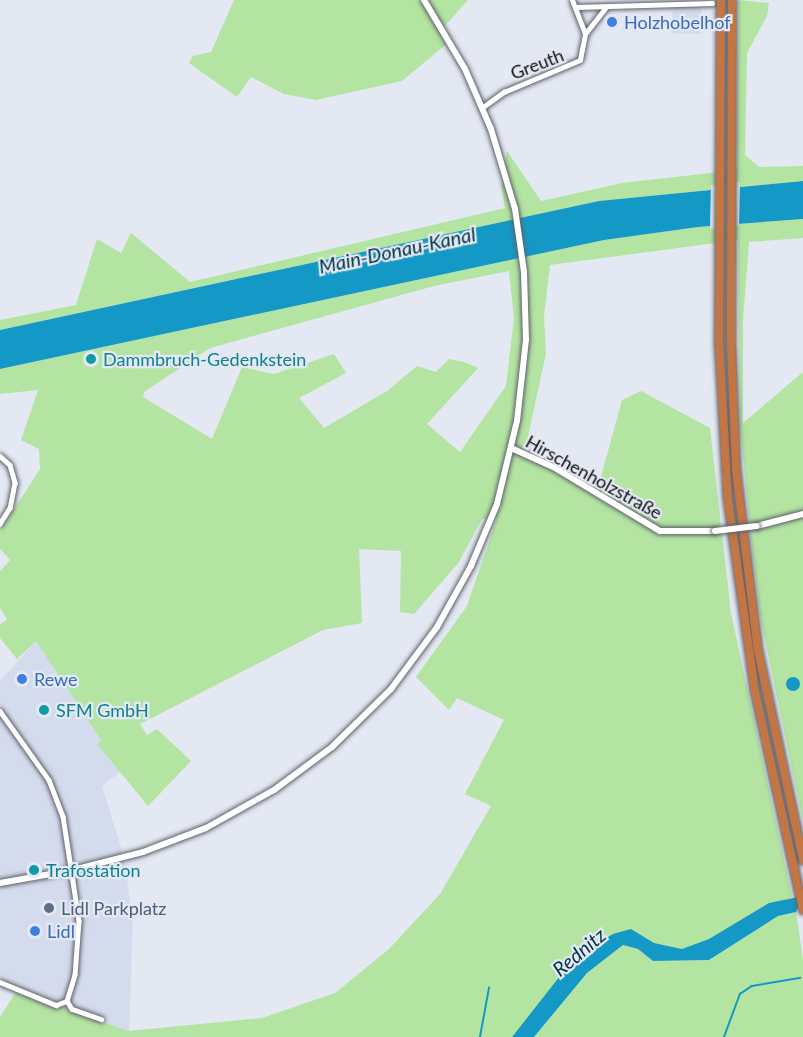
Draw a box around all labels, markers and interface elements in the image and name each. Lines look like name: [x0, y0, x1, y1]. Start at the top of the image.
place label: Holzhobelhof: [624, 11, 730, 33]
marker: Holzhobelhof: [605, 15, 619, 29]
street label: Greuth: [507, 44, 567, 84]
water label: Main-Donau-Kanal: [316, 222, 478, 278]
place label: Dammbruch-Gedenkstein: [103, 348, 306, 370]
marker: Dammbruch-Gedenkstein: [84, 352, 98, 366]
street label: Hirschenholzstraße: [522, 431, 666, 523]
place label: Rewe: [34, 668, 78, 690]
marker: Rewe: [15, 672, 29, 686]
place label: SFM GmbH: [56, 699, 149, 721]
marker: SFM GmbH: [37, 703, 51, 717]
place label: Trafostation: [46, 859, 140, 881]
marker: Trafostation: [27, 863, 41, 877]
place label: Lidl Parkplatz: [61, 897, 166, 919]
marker: Lidl Parkplatz: [42, 901, 56, 915]
place label: Lidl: [47, 920, 75, 942]
water label: Rednitz: [548, 923, 610, 981]
marker: Lidl: [28, 924, 42, 938]

